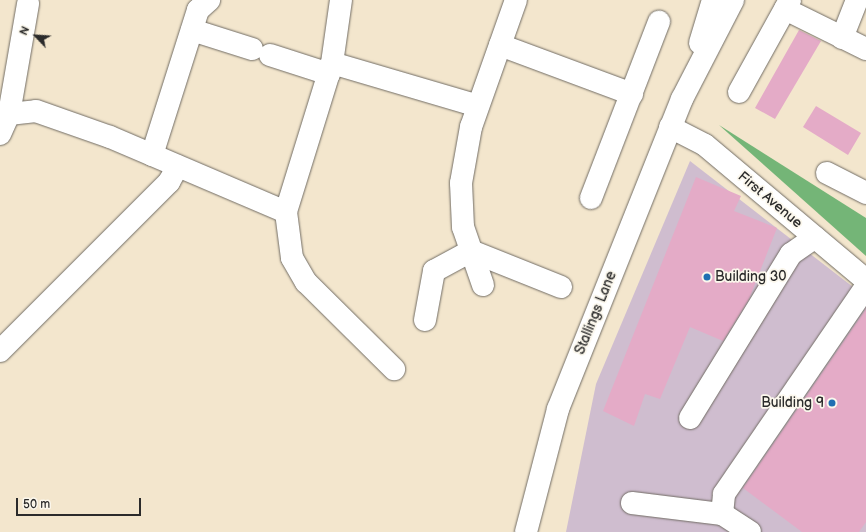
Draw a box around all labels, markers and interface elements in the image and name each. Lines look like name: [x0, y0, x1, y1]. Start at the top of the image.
north arrow: [16, 16, 56, 56]
text: N: [17, 24, 32, 37]
street label: First Avenue: [734, 168, 806, 232]
street label: Stallings Lane: [572, 269, 620, 357]
place label: Building 30: [715, 269, 787, 285]
marker: Building 30: [702, 272, 712, 282]
place label: Building 9: [761, 395, 824, 411]
marker: Building 9: [827, 398, 837, 408]
scale bar: [18, 490, 143, 516]
text: 50 m: [23, 497, 50, 512]

